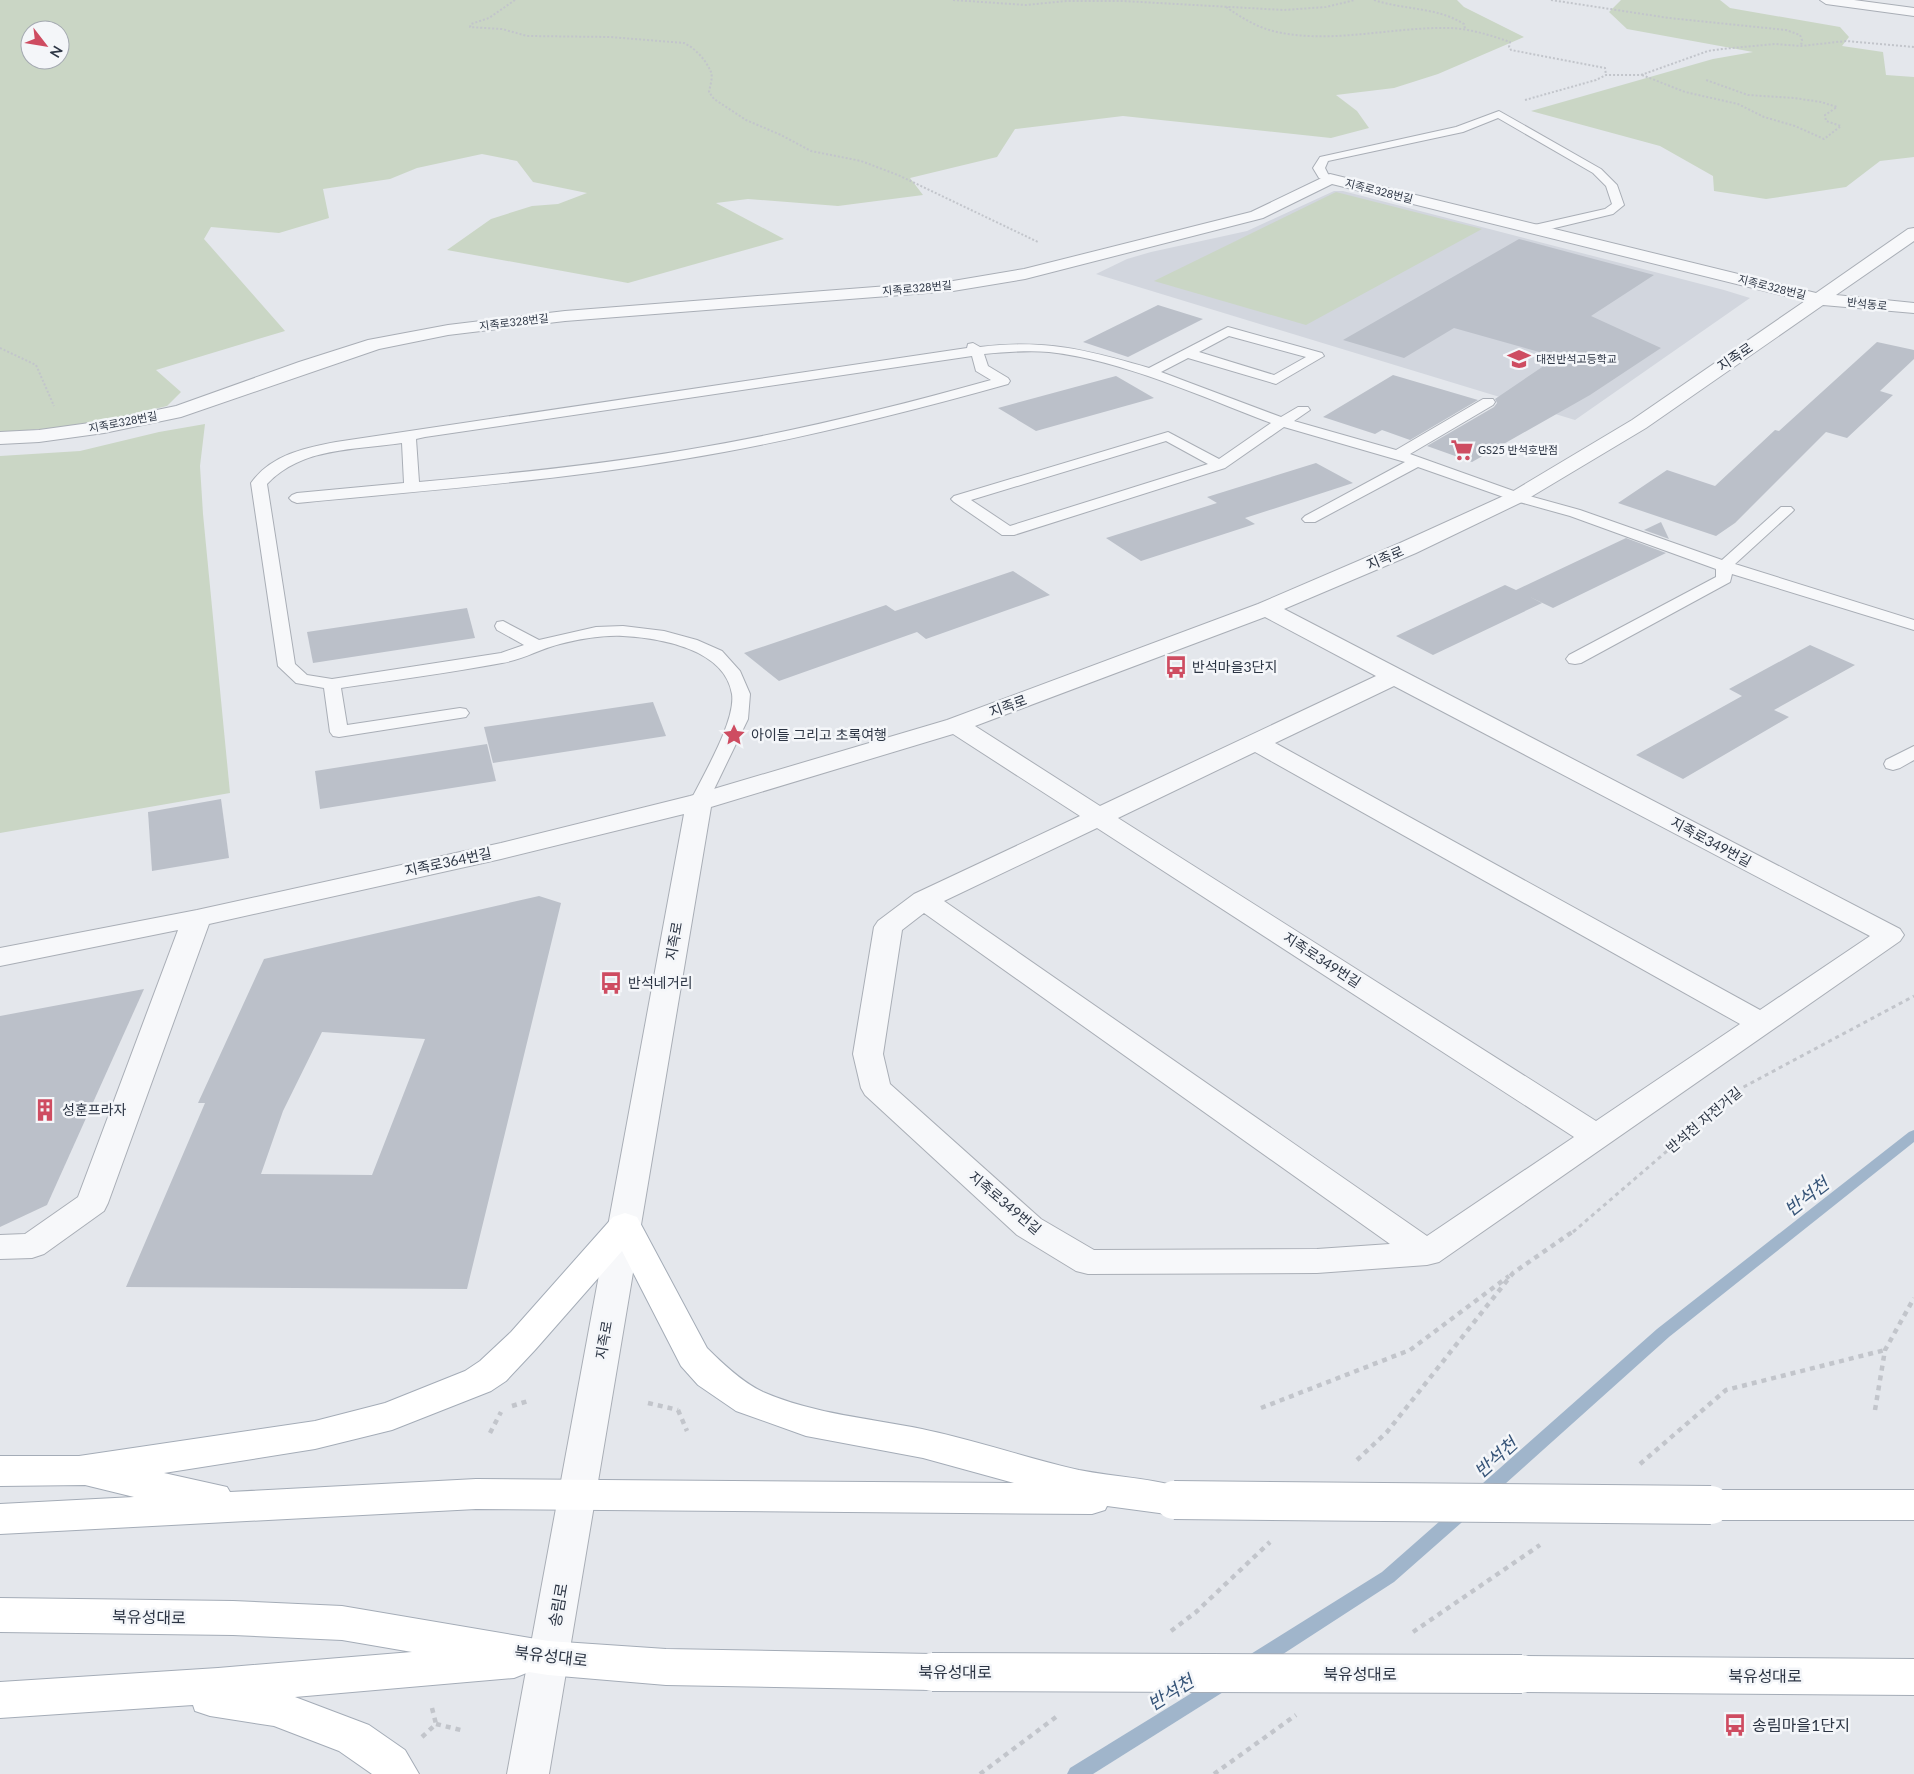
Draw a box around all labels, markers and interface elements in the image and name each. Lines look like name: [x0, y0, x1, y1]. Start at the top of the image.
north arrow: [20, 20, 70, 70]
text: N: [47, 43, 67, 61]
street label: 지족로328번길: [1344, 176, 1415, 205]
street label: 지족로328번길: [1737, 272, 1808, 301]
street label: 지족로328번길: [882, 278, 952, 297]
street label: 반석동로: [1846, 295, 1888, 312]
street label: 지족로328번길: [479, 311, 549, 332]
street label: 지족로: [1714, 339, 1756, 374]
school or university icon: 대전반석고등학교: [1506, 346, 1532, 372]
place label: 대전반석고등학교: [1536, 352, 1617, 365]
street label: 지족로328번길: [87, 408, 158, 435]
supermarket icon: GS25 반석호반점: [1449, 437, 1475, 463]
place label: GS25 반석호반점: [1478, 443, 1558, 456]
street label: 지족로: [1364, 542, 1406, 573]
bus stop icon: 반석마을3단지: [1163, 654, 1189, 680]
place label: 반석마을3단지: [1192, 658, 1277, 675]
street label: 지족로: [987, 691, 1029, 720]
place icon: 아이들 그리고 초록여행: [721, 722, 747, 748]
place label: 아이들 그리고 초록여행: [751, 726, 887, 743]
street label: 지족로349번길: [1668, 813, 1754, 870]
street label: 지족로364번길: [403, 844, 493, 879]
street label: 지족로: [662, 920, 685, 961]
street label: 지족로349번길: [1280, 928, 1364, 991]
bus stop icon: 반석네거리: [598, 970, 624, 996]
place label: 반석네거리: [628, 974, 692, 991]
street label: 반석천 자전거길: [1662, 1083, 1745, 1156]
building icon: 성훈프라자: [32, 1097, 58, 1123]
place label: 성훈프라자: [62, 1101, 127, 1118]
street label: 지족로349번길: [966, 1168, 1045, 1238]
water label: 반석천: [1780, 1171, 1835, 1220]
street label: 지족로: [592, 1319, 615, 1360]
water label: 반석천: [1470, 1431, 1523, 1482]
street label: 송림로: [544, 1581, 571, 1628]
street label: 북유성대로: [112, 1606, 186, 1627]
street label: 북유성대로: [513, 1642, 589, 1669]
street label: 북유성대로: [918, 1662, 992, 1681]
street label: 북유성대로: [1323, 1664, 1397, 1683]
street label: 북유성대로: [1728, 1666, 1802, 1685]
water label: 반석천: [1144, 1668, 1199, 1715]
bus stop icon: 송림마을1단지: [1722, 1712, 1748, 1738]
place label: 송림마을1단지: [1752, 1715, 1850, 1734]

